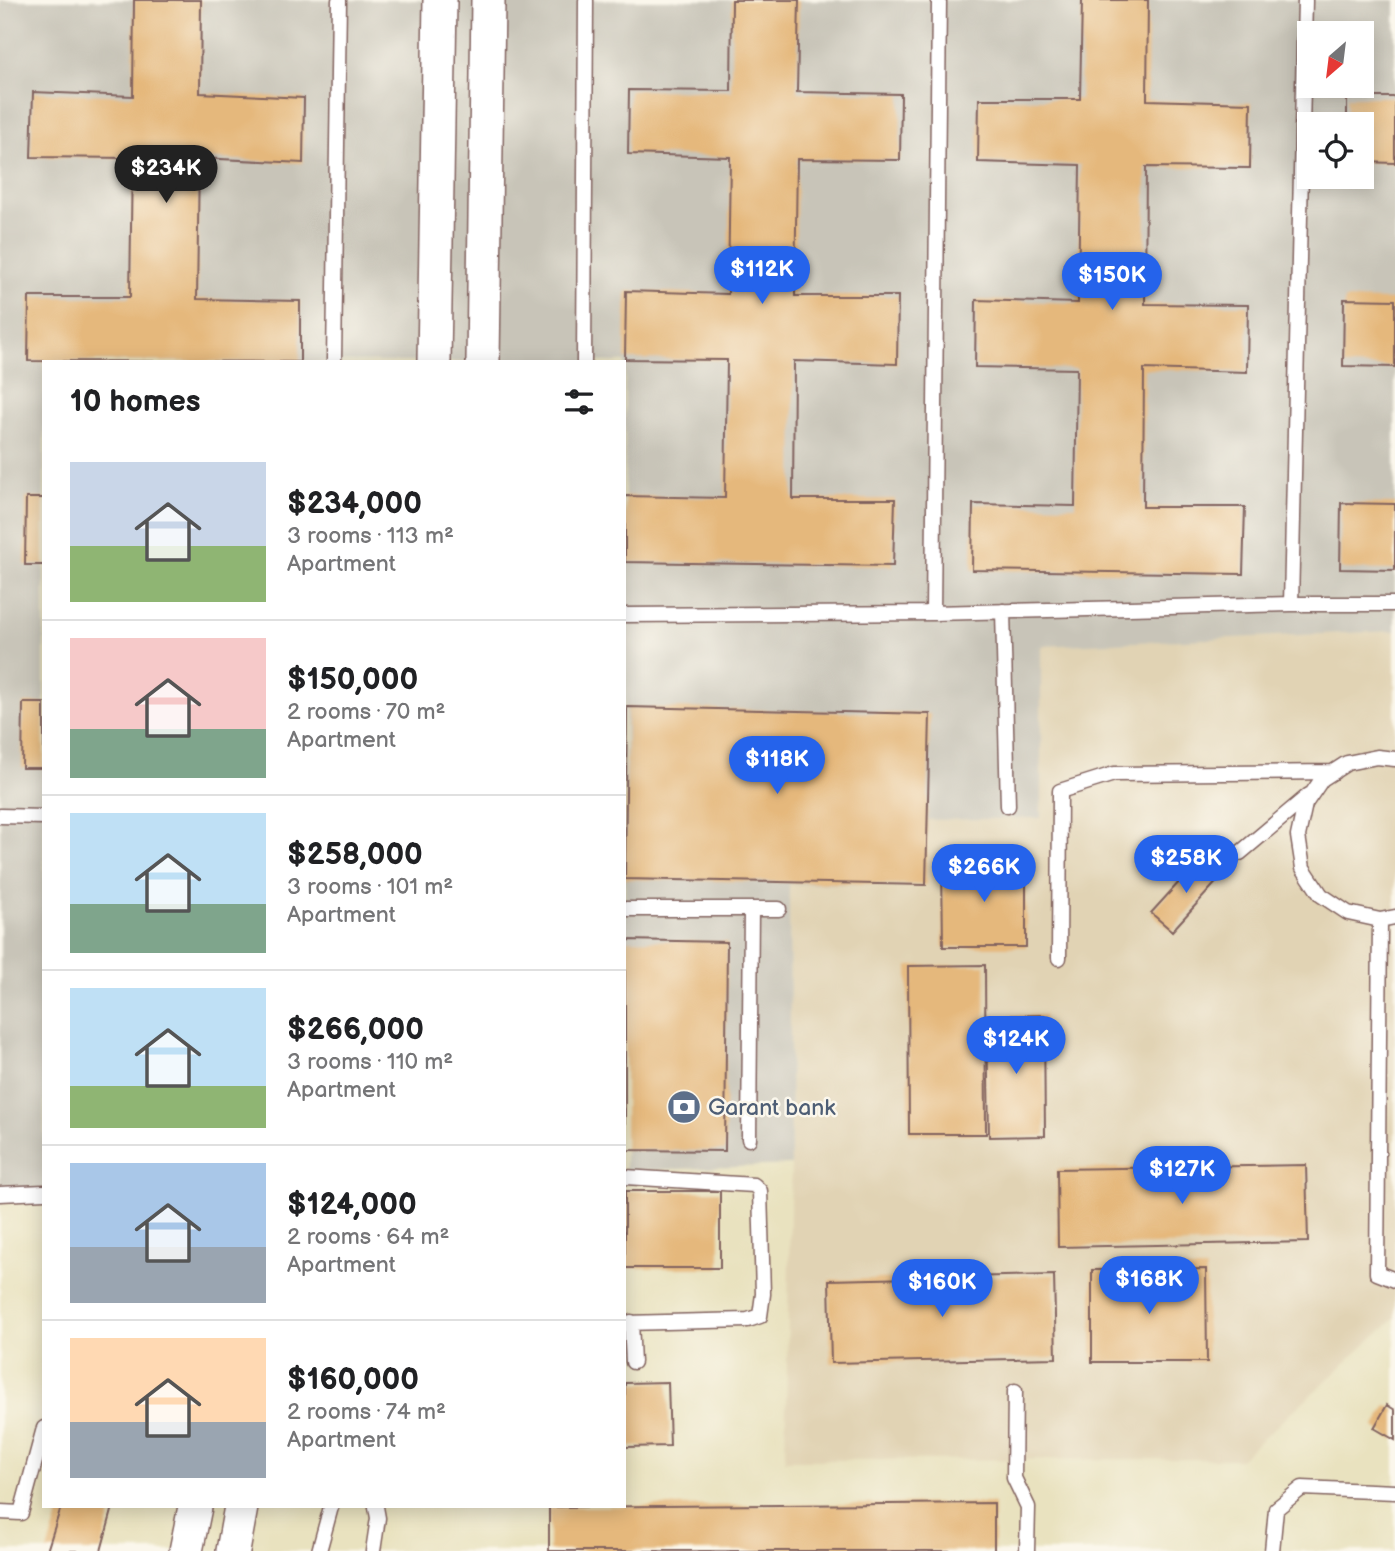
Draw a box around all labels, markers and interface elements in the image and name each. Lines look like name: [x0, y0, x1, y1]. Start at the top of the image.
north arrow: [1297, 21, 1374, 98]
map controls: [1297, 21, 1374, 189]
button: locate: [1297, 112, 1374, 189]
pin: $234K: [117, 146, 215, 205]
text: $234K: [131, 154, 201, 182]
pin: $112K: [713, 246, 811, 306]
pin: $150K: [1063, 252, 1161, 312]
text: $112K: [730, 255, 794, 283]
text: $150K: [1078, 261, 1146, 289]
icon: filters: [560, 383, 598, 421]
text: 10 homes: [70, 384, 201, 420]
text: $234,000: [287, 486, 422, 522]
icon: home: [126, 490, 210, 574]
text: 3 rooms · 113 m²: [287, 522, 454, 550]
text: Apartment: [287, 550, 396, 578]
text: $150,000: [287, 662, 418, 698]
icon: home: [126, 666, 210, 750]
text: 2 rooms · 70 m²: [287, 698, 446, 726]
text: Apartment: [287, 726, 396, 754]
pin: $118K: [728, 736, 826, 796]
text: $118K: [745, 745, 809, 773]
pin: $258K: [1137, 836, 1235, 895]
text: $258,000: [287, 837, 423, 873]
icon: home: [126, 841, 210, 925]
pin: $266K: [935, 844, 1033, 904]
text: $258K: [1150, 844, 1222, 872]
text: $266K: [948, 853, 1020, 881]
text: 3 rooms · 101 m²: [287, 873, 453, 901]
text: Apartment: [287, 901, 396, 929]
text: $266,000: [287, 1012, 424, 1048]
icon: home: [126, 1016, 210, 1100]
pin: $124K: [967, 1016, 1065, 1076]
text: $124K: [983, 1025, 1049, 1053]
text: 3 rooms · 110 m²: [287, 1048, 453, 1076]
text: Apartment: [287, 1076, 396, 1104]
bank icon: Garant bank: [665, 1088, 703, 1126]
place label: Garant bank: [708, 1094, 836, 1122]
pin: $127K: [1133, 1146, 1231, 1206]
text: $127K: [1149, 1155, 1215, 1183]
text: $124,000: [287, 1187, 417, 1223]
icon: home: [126, 1191, 210, 1275]
text: 2 rooms · 64 m²: [287, 1223, 449, 1251]
text: Apartment: [287, 1251, 396, 1279]
pin: $168K: [1100, 1256, 1198, 1316]
pin: $160K: [893, 1260, 991, 1319]
text: $168K: [1115, 1265, 1183, 1293]
text: $160K: [908, 1268, 976, 1296]
text: $160,000: [287, 1362, 419, 1398]
icon: home: [126, 1366, 210, 1450]
text: 2 rooms · 74 m²: [287, 1398, 446, 1426]
text: Apartment: [287, 1426, 396, 1454]

